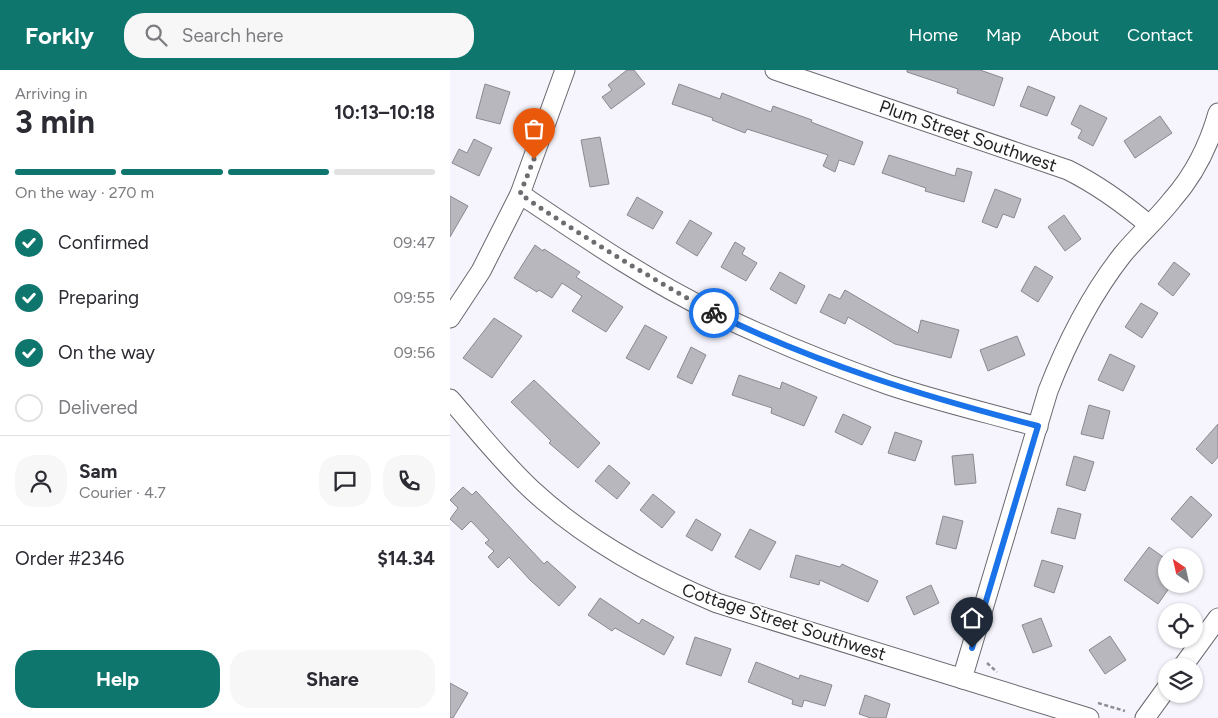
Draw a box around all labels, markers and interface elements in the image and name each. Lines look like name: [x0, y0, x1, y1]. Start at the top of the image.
search box: [124, 13, 474, 58]
text: Forkly: [25, 21, 94, 50]
icon: search: [142, 21, 170, 49]
text: Search here: [182, 24, 283, 47]
text: Home: [909, 24, 958, 46]
text: Map: [986, 24, 1021, 46]
text: About: [1049, 24, 1099, 46]
text: Contact: [1127, 24, 1193, 46]
text: Arriving in: [15, 84, 87, 103]
street label: Plum Street Southwest: [876, 95, 1060, 177]
text: 10:13–10:18: [334, 101, 435, 124]
text: 3 min: [15, 103, 95, 141]
pin: [513, 108, 555, 159]
icon: bag: [520, 115, 548, 143]
text: On the way · 270 m: [15, 183, 154, 202]
icon: check: [15, 229, 43, 257]
text: Confirmed: [58, 231, 149, 254]
text: 09:47: [393, 233, 435, 252]
icon: check: [15, 284, 43, 312]
text: Preparing: [58, 286, 139, 309]
text: 09:55: [393, 288, 435, 307]
courier: [689, 288, 739, 338]
icon: bike: [700, 299, 728, 327]
icon: check: [15, 339, 43, 367]
text: On the way: [58, 341, 155, 364]
text: 09:56: [393, 343, 435, 362]
text: Delivered: [58, 396, 138, 419]
button: person: [15, 455, 67, 507]
button: chat: [319, 455, 371, 507]
button: phone: [383, 455, 435, 507]
text: Sam: [79, 460, 117, 483]
text: Courier · 4.7: [79, 483, 166, 502]
text: Order #2346: [15, 547, 124, 570]
text: $14.34: [377, 547, 435, 570]
north arrow: [1158, 548, 1202, 592]
map controls: [1158, 548, 1203, 703]
street label: Cottage Street Southwest: [679, 579, 889, 665]
pin: [951, 597, 993, 648]
button: locate: [1158, 603, 1203, 648]
icon: home: [958, 604, 986, 632]
button: Help: [15, 650, 220, 708]
button: Share: [230, 650, 435, 708]
button: layers: [1158, 658, 1203, 703]

